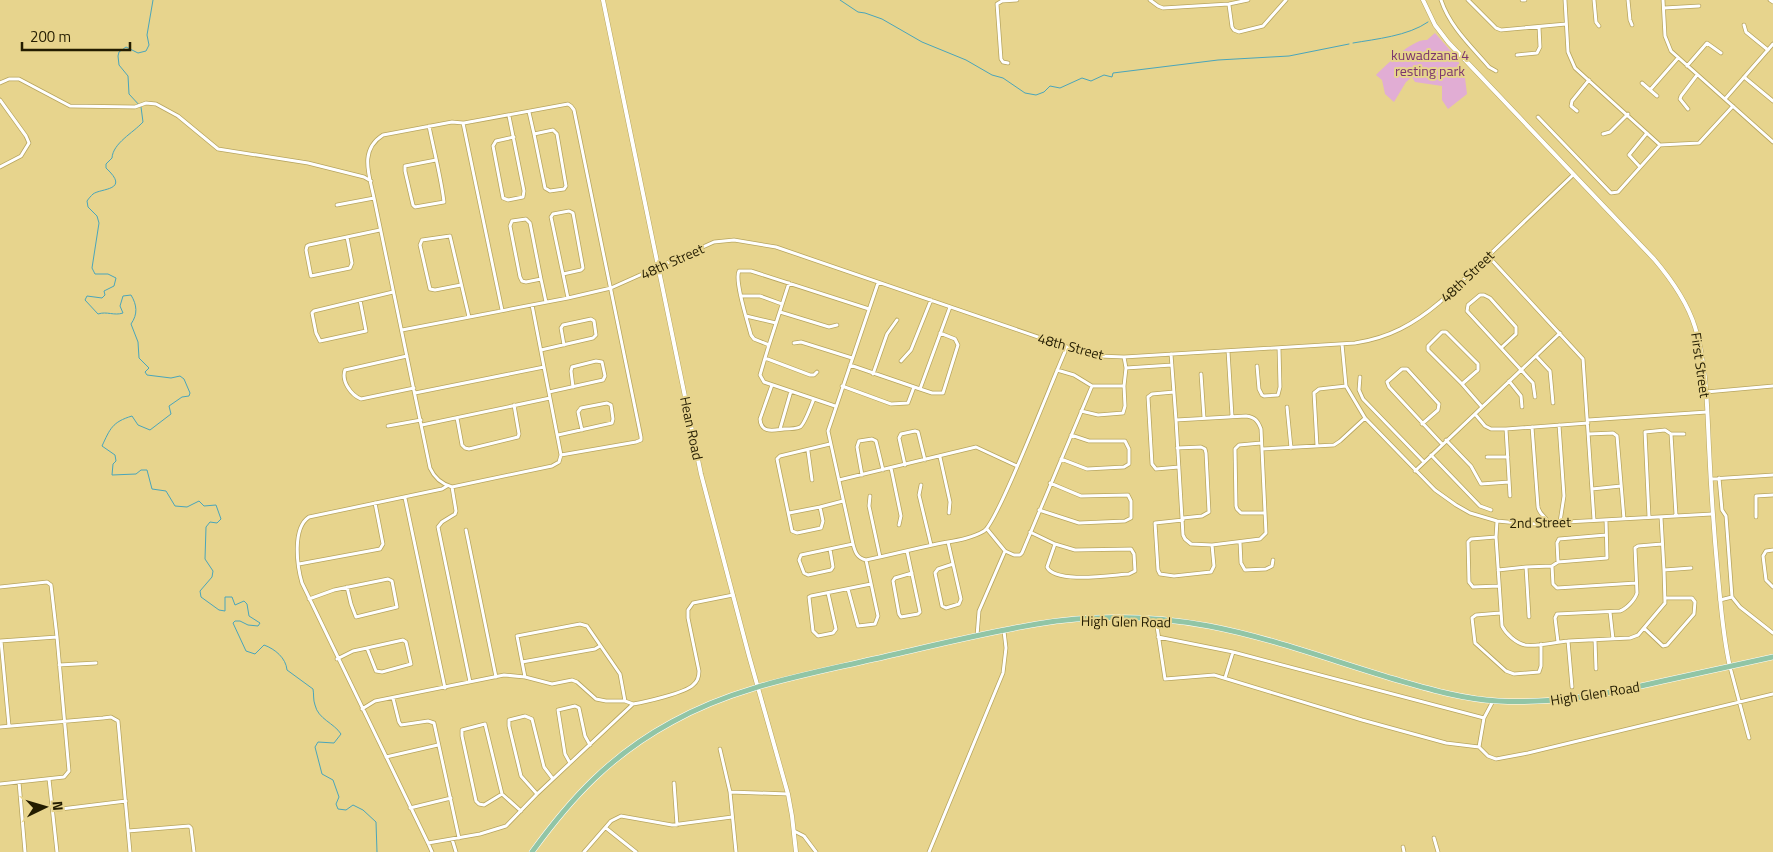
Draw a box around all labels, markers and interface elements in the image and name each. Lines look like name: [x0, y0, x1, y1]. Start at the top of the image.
scale bar: [22, 20, 130, 52]
text: 200 m: [30, 25, 71, 48]
park label: kuwadzana 4 resting park: [1391, 44, 1469, 81]
street label: 48th Street: [637, 238, 707, 284]
street label: 48th Street: [1436, 245, 1499, 307]
street label: 48th Street: [1036, 327, 1106, 365]
street label: First Street: [1686, 331, 1716, 399]
street label: Hean Road: [675, 394, 709, 462]
street label: 2nd Street: [1509, 511, 1571, 533]
street label: High Glen Road: [1081, 610, 1171, 632]
street label: High Glen Road: [1549, 676, 1641, 710]
north arrow: [20, 782, 70, 832]
text: N: [48, 800, 69, 812]

